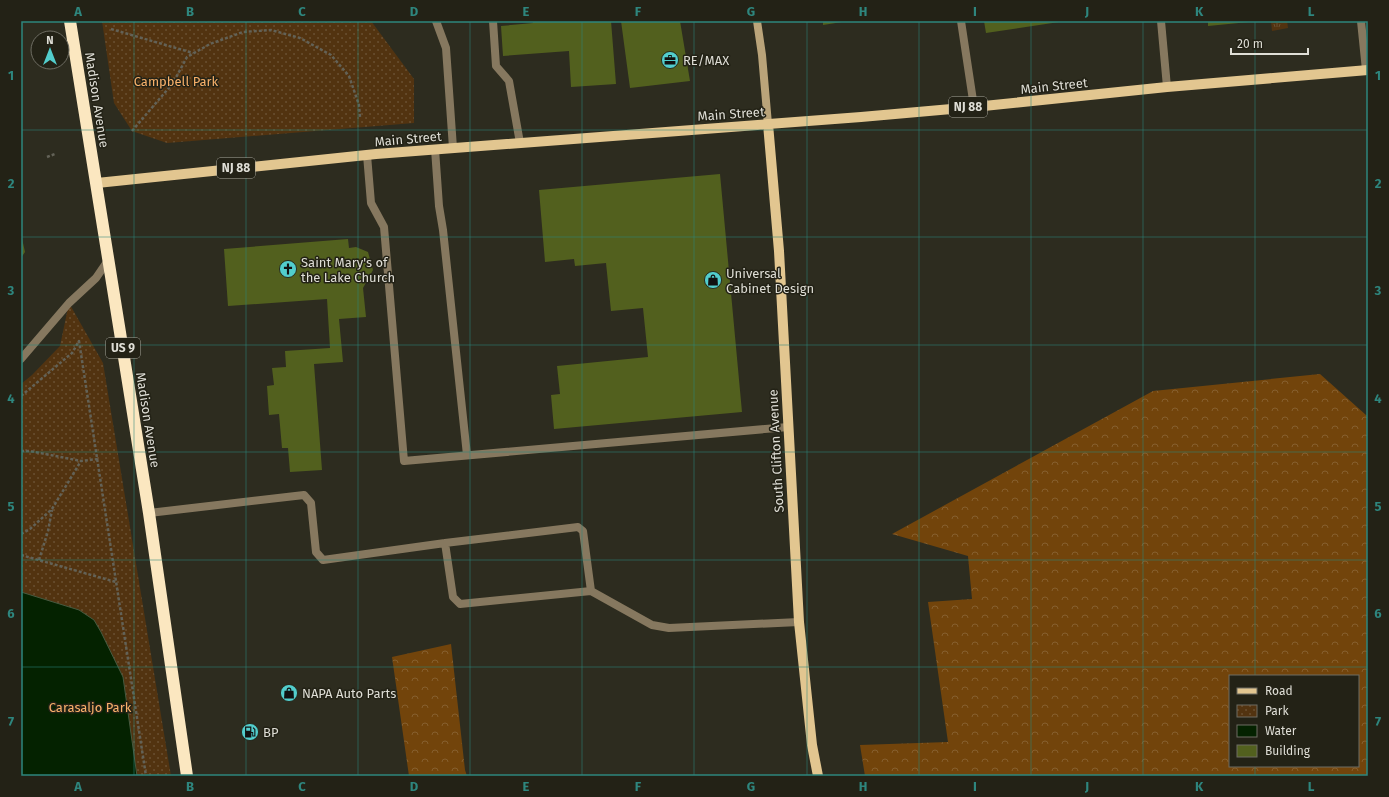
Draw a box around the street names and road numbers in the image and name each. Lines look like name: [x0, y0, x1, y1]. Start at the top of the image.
street label: Madison Avenue: [82, 51, 112, 149]
street label: Main Street: [1020, 75, 1088, 97]
road number: NJ 88: [949, 97, 987, 117]
street label: Main Street: [697, 104, 765, 124]
street label: Main Street: [374, 129, 442, 149]
road number: NJ 88: [217, 158, 255, 178]
road number: US 9: [106, 338, 140, 358]
street label: Madison Avenue: [133, 371, 163, 469]
street label: South Clifton Avenue: [765, 389, 787, 513]

